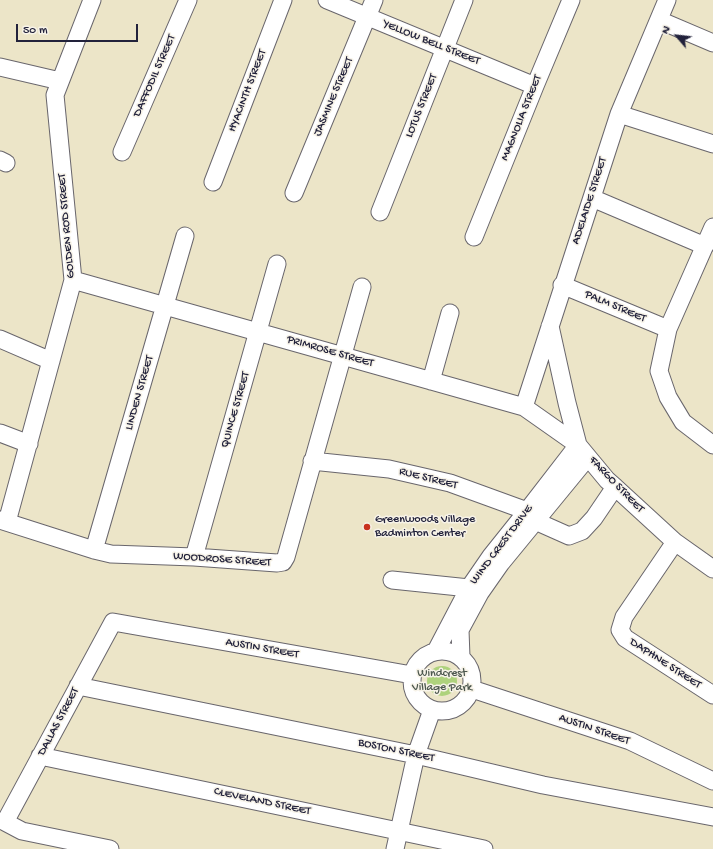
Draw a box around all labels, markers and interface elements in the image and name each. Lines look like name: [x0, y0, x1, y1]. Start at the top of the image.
scale bar: [18, 16, 140, 42]
north arrow: [657, 16, 697, 56]
street label: YELLOW BELL STREET: [380, 17, 482, 69]
text: 50 m: [23, 24, 48, 38]
text: N: [659, 24, 673, 36]
street label: DAFFODIL STREET: [130, 33, 180, 119]
street label: HYACINTH STREET: [226, 48, 270, 134]
street label: JASMINE STREET: [311, 55, 357, 139]
street label: LOTUS STREET: [403, 72, 441, 140]
street label: MAGNOLIA STREET: [498, 73, 546, 163]
street label: ADELAIDE STREET: [569, 156, 611, 246]
street label: GOLDEN ROD STREET: [55, 173, 79, 279]
street label: PALM STREET: [582, 288, 648, 326]
street label: PRIMROSE STREET: [285, 333, 375, 371]
street label: LINDEN STREET: [122, 354, 158, 432]
street label: QUINCE STREET: [218, 370, 254, 450]
street label: FARGO STREET: [585, 454, 647, 516]
street label: RUE STREET: [397, 465, 459, 493]
street label: WIND CREST DRIVE: [467, 502, 537, 588]
place label: Greenwoods Village Badminton Center: [375, 513, 475, 541]
marker: Greenwoods Village Badminton Center: [362, 522, 372, 532]
street label: WOODROSE STREET: [173, 549, 271, 571]
street label: DAPHNE STREET: [626, 635, 704, 693]
street label: AUSTIN STREET: [224, 636, 300, 662]
park label: Windcrest Village Park: [412, 667, 472, 695]
street label: DALLAS STREET: [35, 685, 83, 759]
street label: AUSTIN STREET: [557, 711, 631, 749]
street label: BOSTON STREET: [357, 736, 435, 766]
street label: CLEVELAND STREET: [212, 785, 312, 819]

